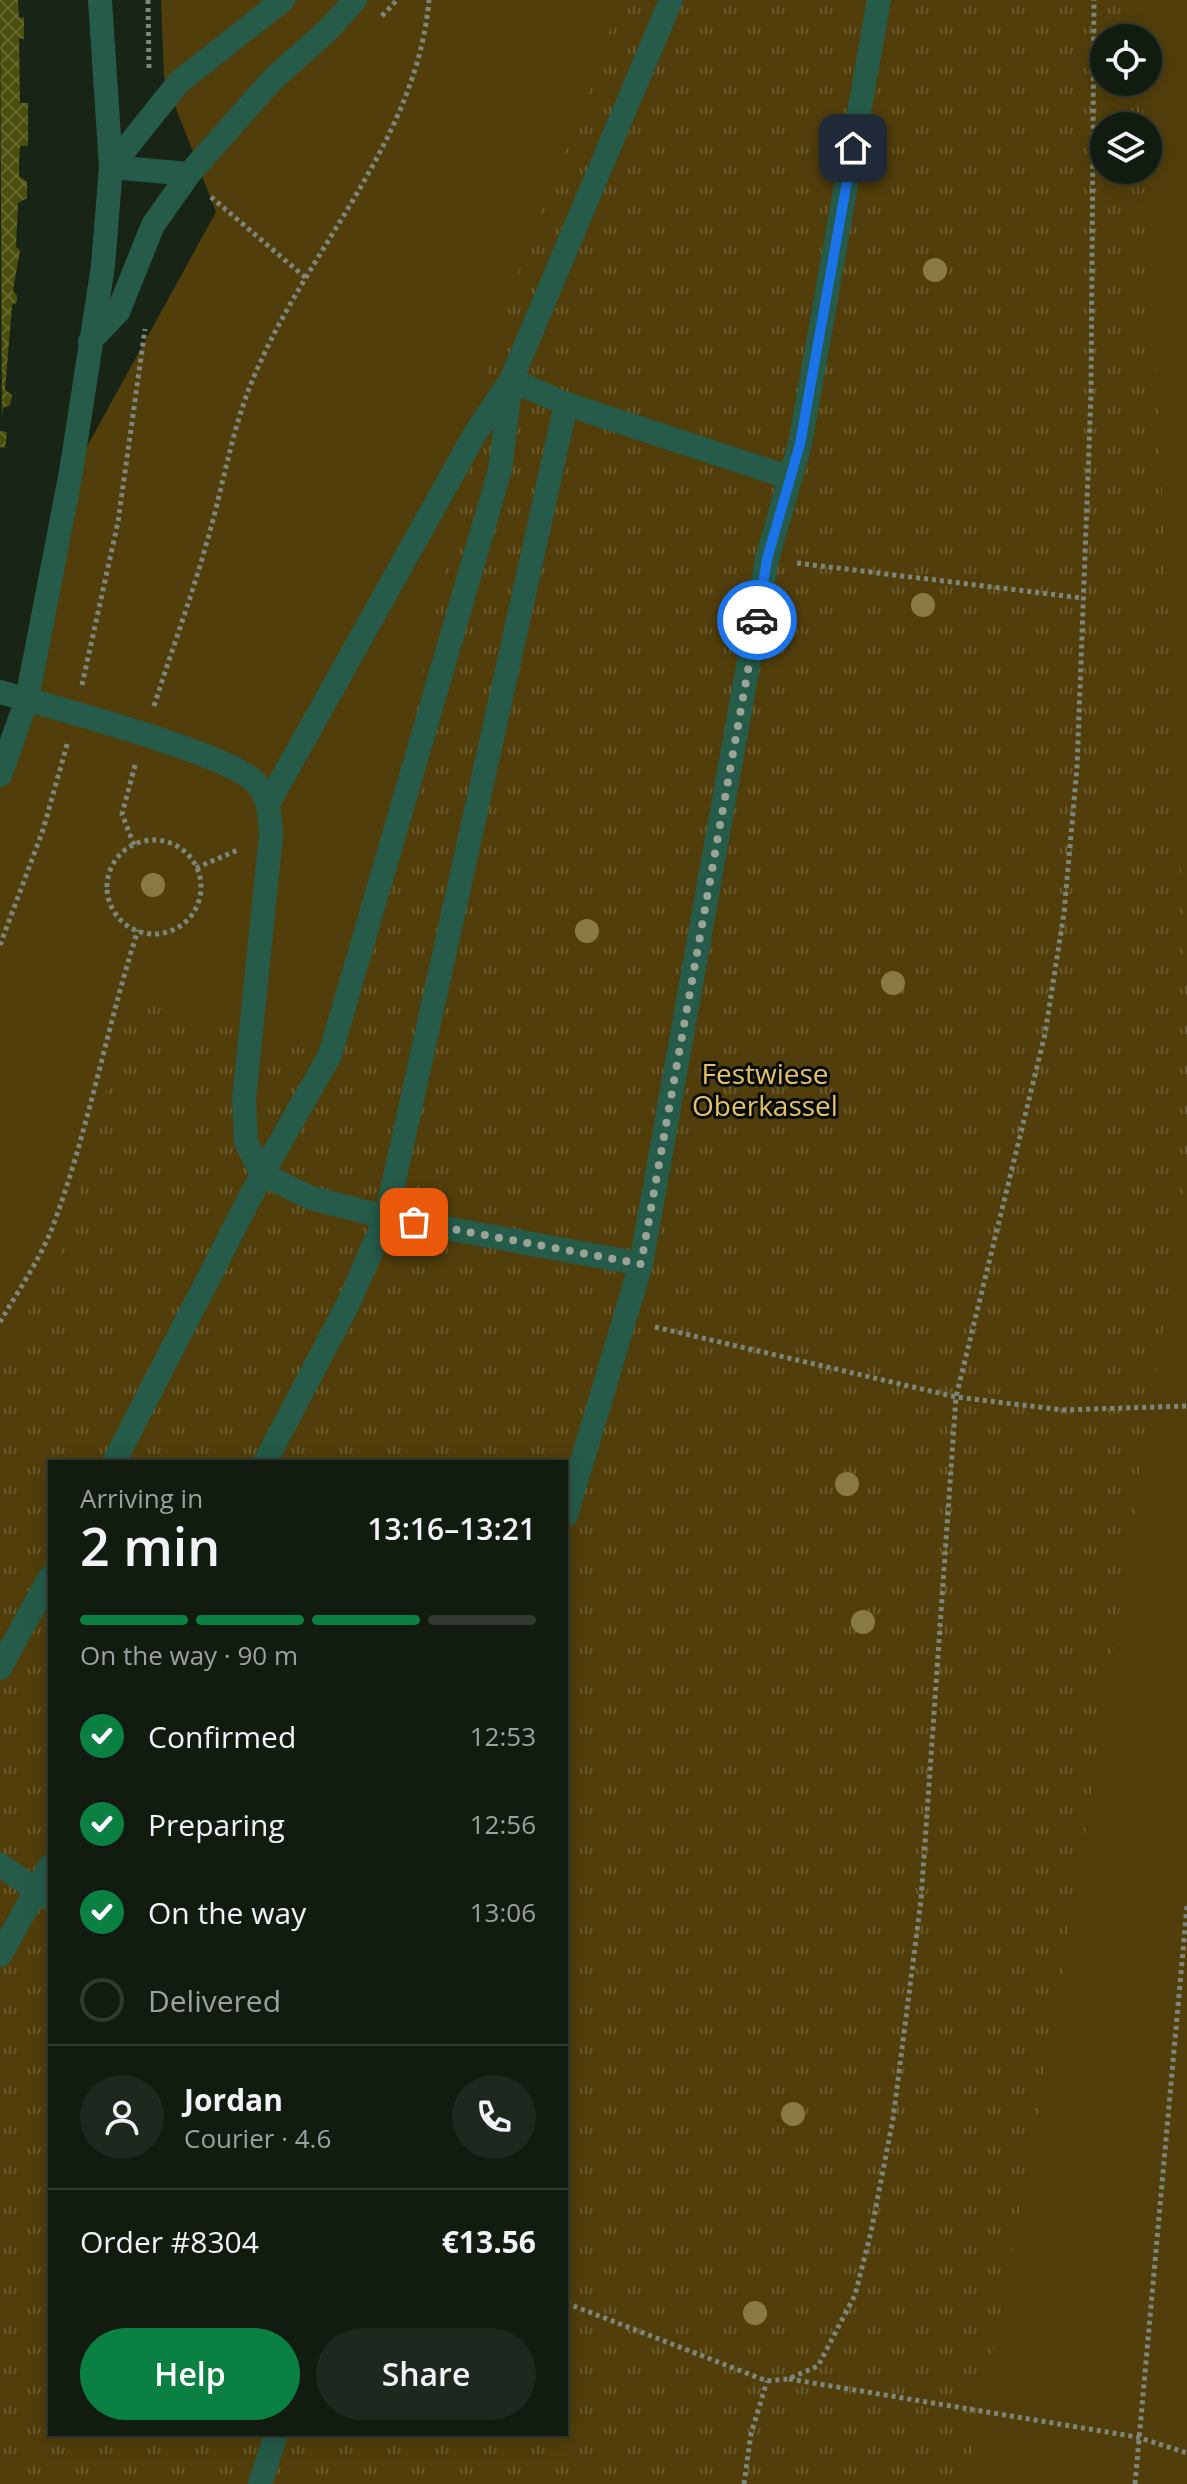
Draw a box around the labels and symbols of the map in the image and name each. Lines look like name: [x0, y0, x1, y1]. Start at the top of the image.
pin: [819, 114, 887, 182]
courier: [717, 580, 797, 660]
park label: Festwiese Oberkassel: [692, 1054, 838, 1124]
pin: [380, 1188, 448, 1256]

